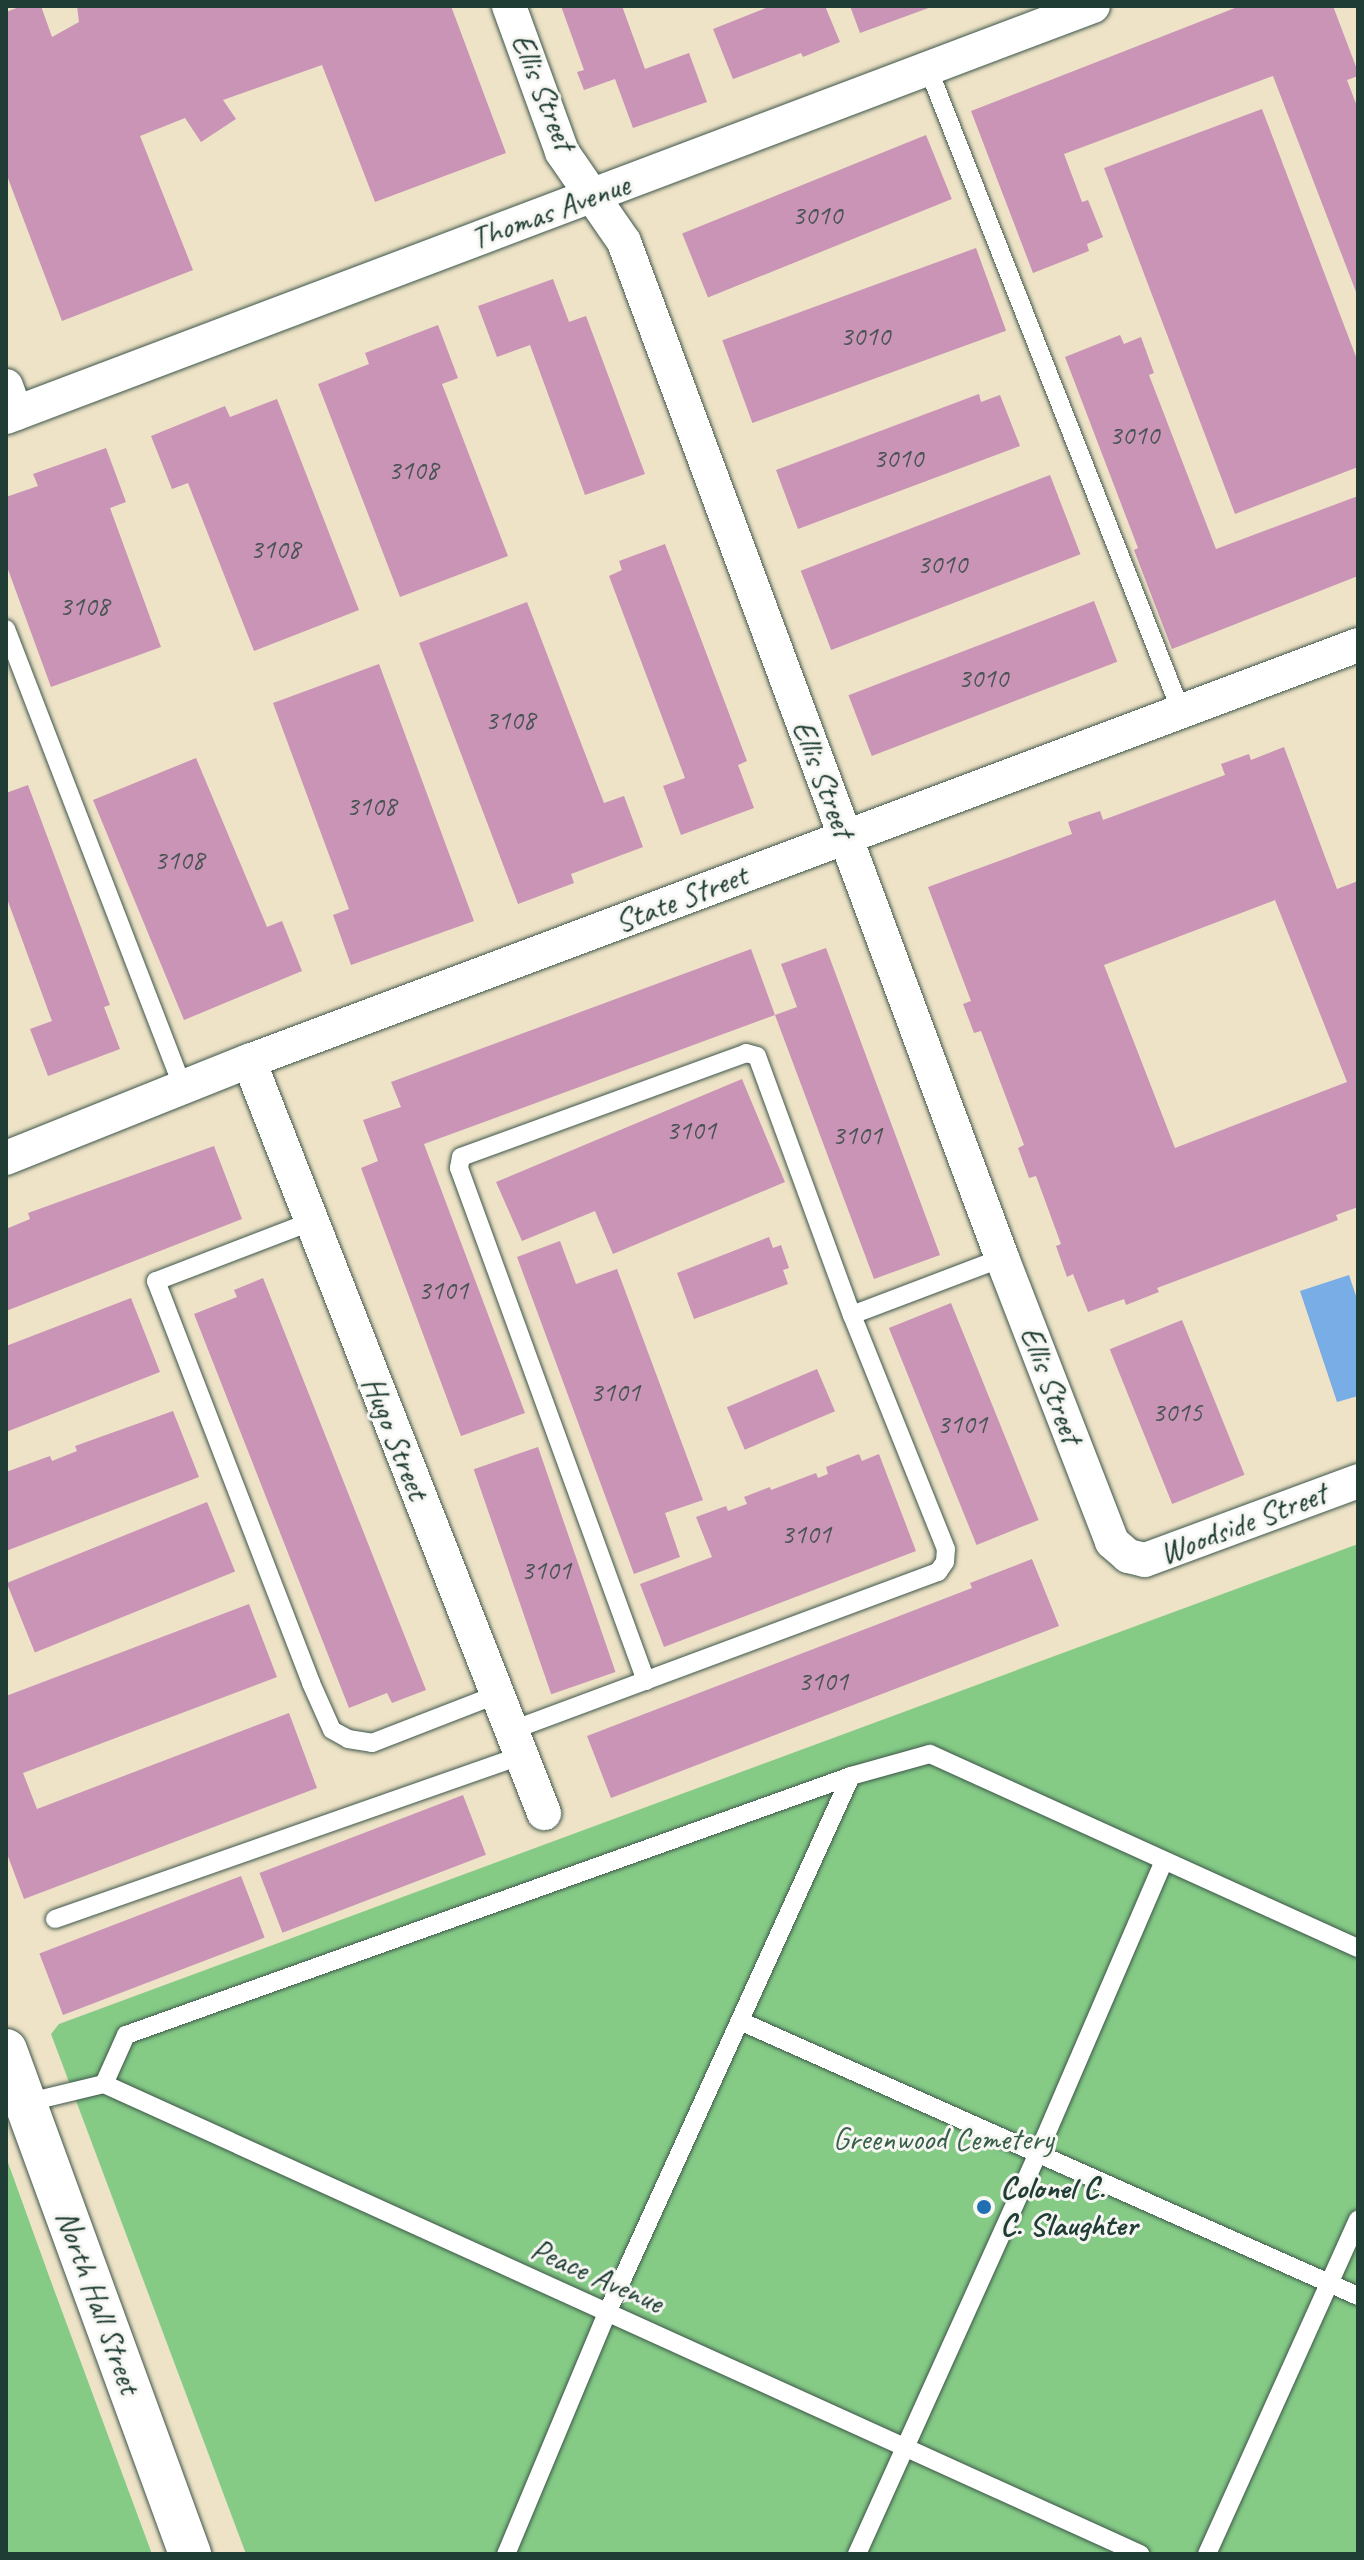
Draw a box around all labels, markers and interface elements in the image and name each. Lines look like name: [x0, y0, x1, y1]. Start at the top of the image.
street label: Ellis Street: [502, 28, 584, 156]
street label: Thomas Avenue: [465, 166, 635, 258]
house number: 3010: [792, 198, 842, 232]
house number: 3010: [840, 319, 890, 353]
house number: 3010: [1109, 418, 1159, 452]
house number: 3010: [873, 441, 923, 475]
house number: 3108: [388, 453, 438, 487]
house number: 3108: [250, 532, 300, 566]
house number: 3010: [917, 547, 967, 581]
house number: 3108: [59, 589, 109, 623]
house number: 3010: [958, 661, 1008, 695]
house number: 3108: [485, 703, 535, 737]
street label: Ellis Street: [783, 715, 863, 843]
house number: 3108: [346, 789, 396, 823]
house number: 3108: [154, 843, 204, 877]
street label: State Street: [609, 856, 753, 942]
house number: 3101: [666, 1113, 716, 1147]
house number: 3101: [832, 1118, 882, 1152]
house number: 3101: [418, 1273, 468, 1307]
street label: Ellis Street: [1011, 1321, 1091, 1449]
street label: Hugo Street: [353, 1371, 437, 1505]
house number: 3101: [590, 1375, 640, 1409]
house number: 3015: [1152, 1395, 1202, 1429]
house number: 3101: [937, 1407, 987, 1441]
street label: Woodside Street: [1154, 1475, 1332, 1573]
house number: 3101: [781, 1517, 831, 1551]
house number: 3101: [521, 1553, 571, 1587]
house number: 3101: [798, 1664, 848, 1698]
park label: Greenwood Cemetery: [833, 2120, 1053, 2158]
place label: Colonel C. C. Slaughter: [1000, 2170, 1137, 2245]
marker: Colonel C. C. Slaughter: [975, 2198, 993, 2216]
street label: North Hall Street: [47, 2204, 149, 2400]
street label: Peace Avenue: [525, 2230, 669, 2322]

